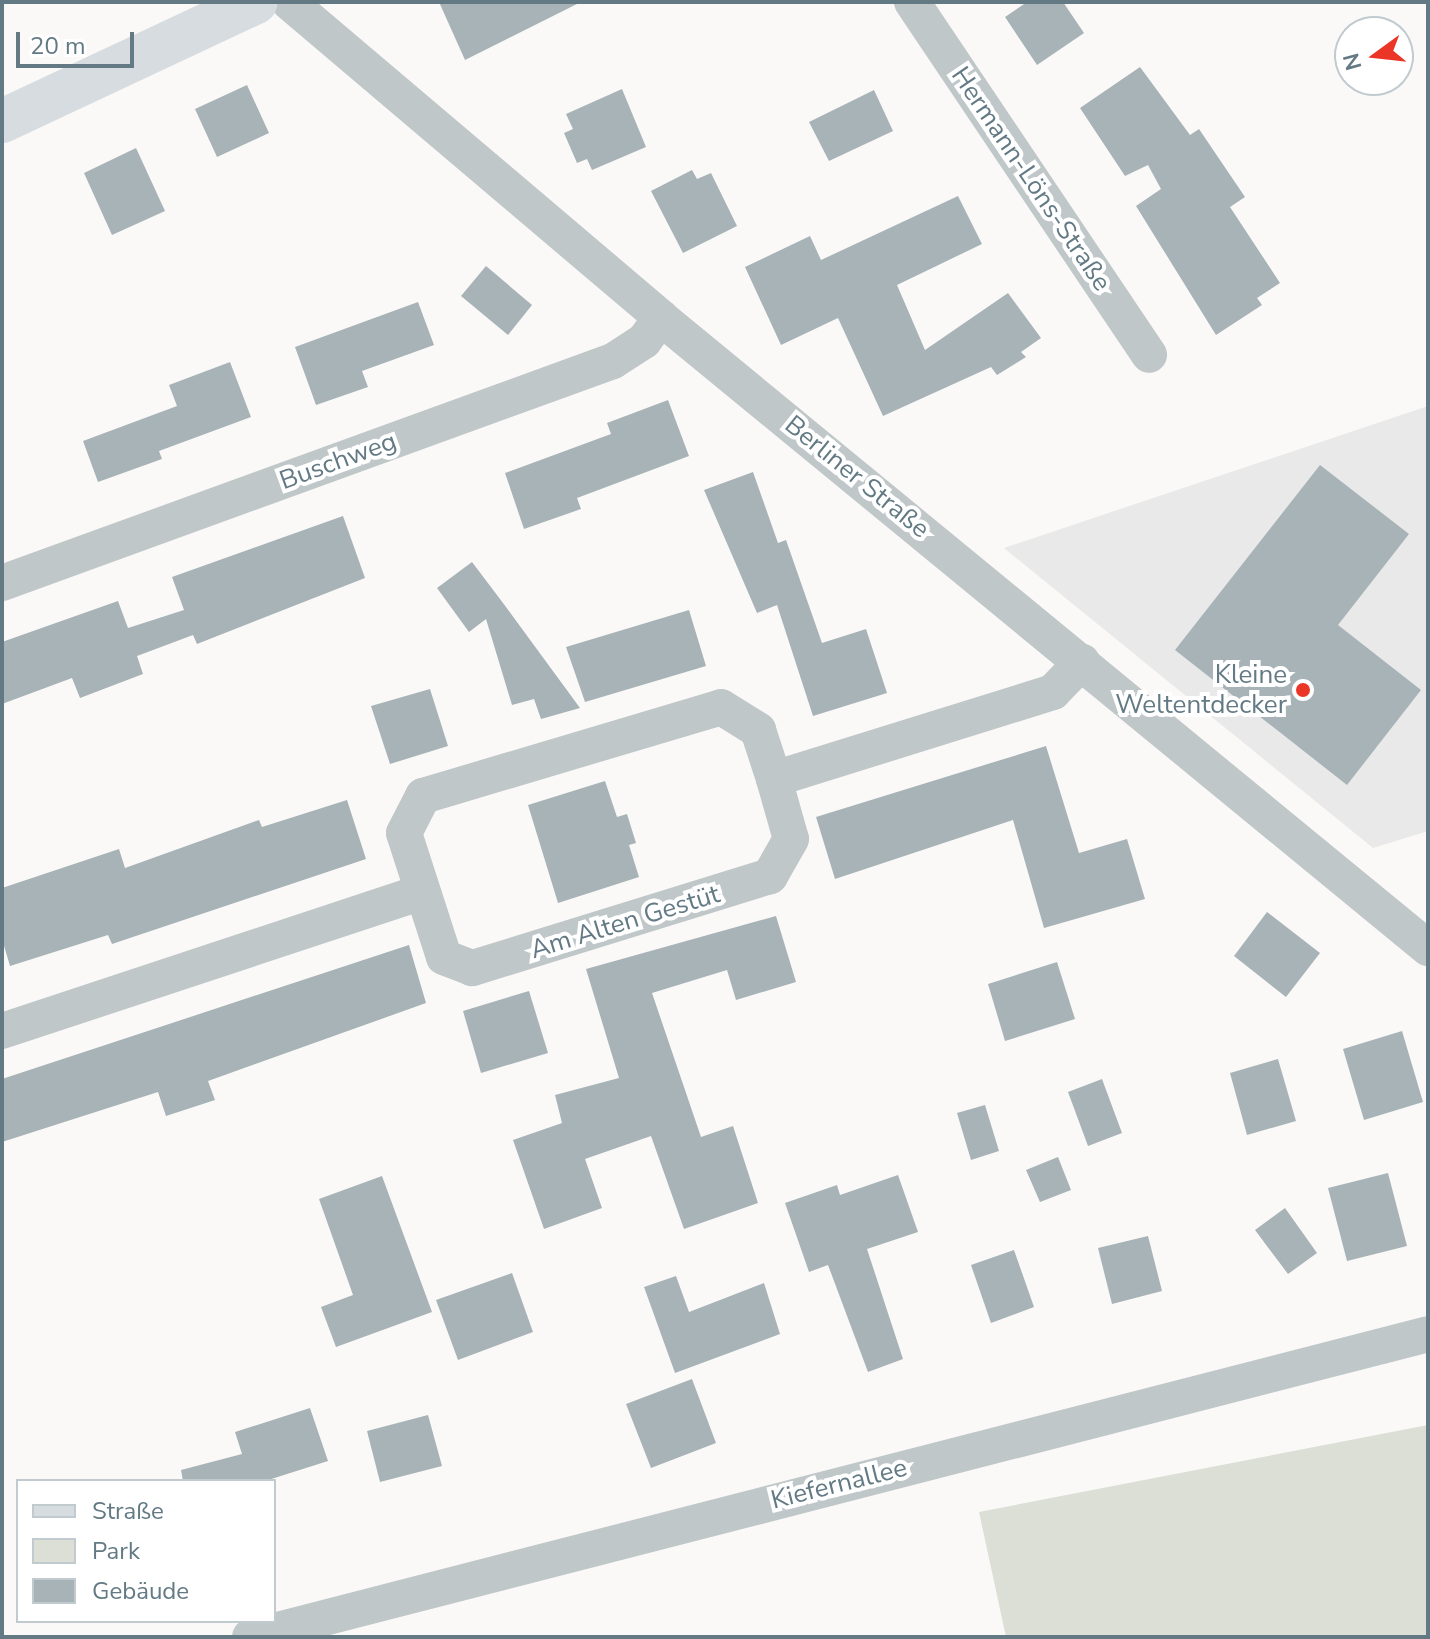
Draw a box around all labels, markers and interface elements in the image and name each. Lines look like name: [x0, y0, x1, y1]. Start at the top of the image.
scale bar: [20, 16, 138, 66]
north arrow: [1334, 16, 1414, 96]
text: 20 m: [30, 30, 86, 62]
text: N: [1336, 50, 1369, 74]
street label: Hermann-Löns-Straße: [944, 61, 1118, 297]
street label: Berliner Straße: [778, 409, 936, 545]
street label: Buschweg: [275, 425, 401, 497]
place label: Kleine Weltentdecker: [1115, 659, 1287, 720]
marker: Kleine Weltentdecker: [1294, 681, 1312, 699]
street label: Am Alten Gestüt: [527, 878, 723, 966]
street label: Kiefernallee: [768, 1452, 910, 1516]
legend: [16, 1479, 276, 1623]
text: Straße: [92, 1495, 164, 1527]
text: Park: [92, 1535, 140, 1567]
text: Gebäude: [92, 1575, 189, 1607]

